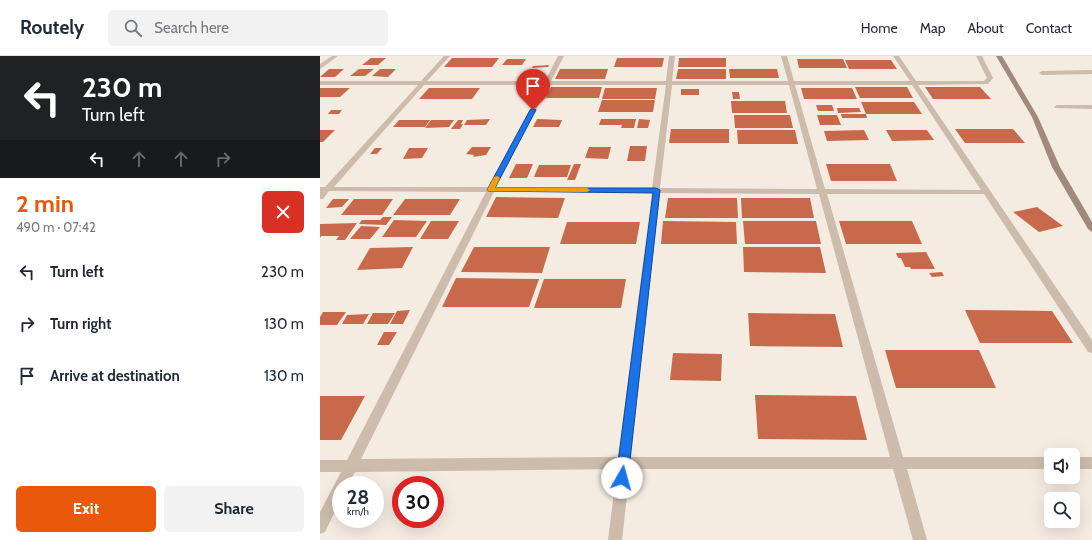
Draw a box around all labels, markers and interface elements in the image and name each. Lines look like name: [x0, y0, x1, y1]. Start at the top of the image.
search box: [108, 10, 388, 46]
text: Routely: [20, 16, 84, 39]
icon: search: [122, 17, 144, 39]
text: Search here: [154, 19, 229, 37]
text: Home: [861, 19, 898, 37]
text: Map: [920, 19, 945, 37]
text: About: [967, 19, 1004, 37]
text: Contact: [1026, 19, 1072, 37]
pin: [516, 69, 550, 110]
text: 230 m: [82, 70, 162, 104]
icon: left: [16, 72, 68, 124]
icon: arrive: [522, 75, 544, 97]
text: Turn left: [82, 104, 145, 126]
icon: left: [86, 148, 108, 170]
icon: ahead: [128, 148, 150, 170]
icon: ahead: [170, 148, 192, 170]
icon: right: [212, 148, 234, 170]
text: 2 min: [16, 189, 74, 218]
button: close: [262, 191, 304, 233]
text: 490 m · 07:42: [16, 219, 96, 235]
icon: left: [16, 261, 38, 283]
text: Turn left: [50, 263, 104, 281]
text: 230 m: [261, 263, 304, 281]
icon: right: [16, 313, 38, 335]
text: Turn right: [50, 315, 111, 333]
text: 130 m: [264, 315, 304, 333]
icon: arrive: [16, 365, 38, 387]
text: Arrive at destination: [50, 367, 180, 385]
text: 130 m: [264, 367, 304, 385]
map controls: [1044, 448, 1080, 528]
button: sound: [1044, 448, 1080, 484]
position arrow: [601, 457, 643, 499]
speed limit sign: 30: [392, 476, 444, 528]
text: 28: [347, 485, 369, 509]
button: Exit: [16, 486, 156, 532]
button: Share: [164, 486, 304, 532]
button: search: [1044, 492, 1080, 528]
text: km/h: [347, 505, 369, 518]

